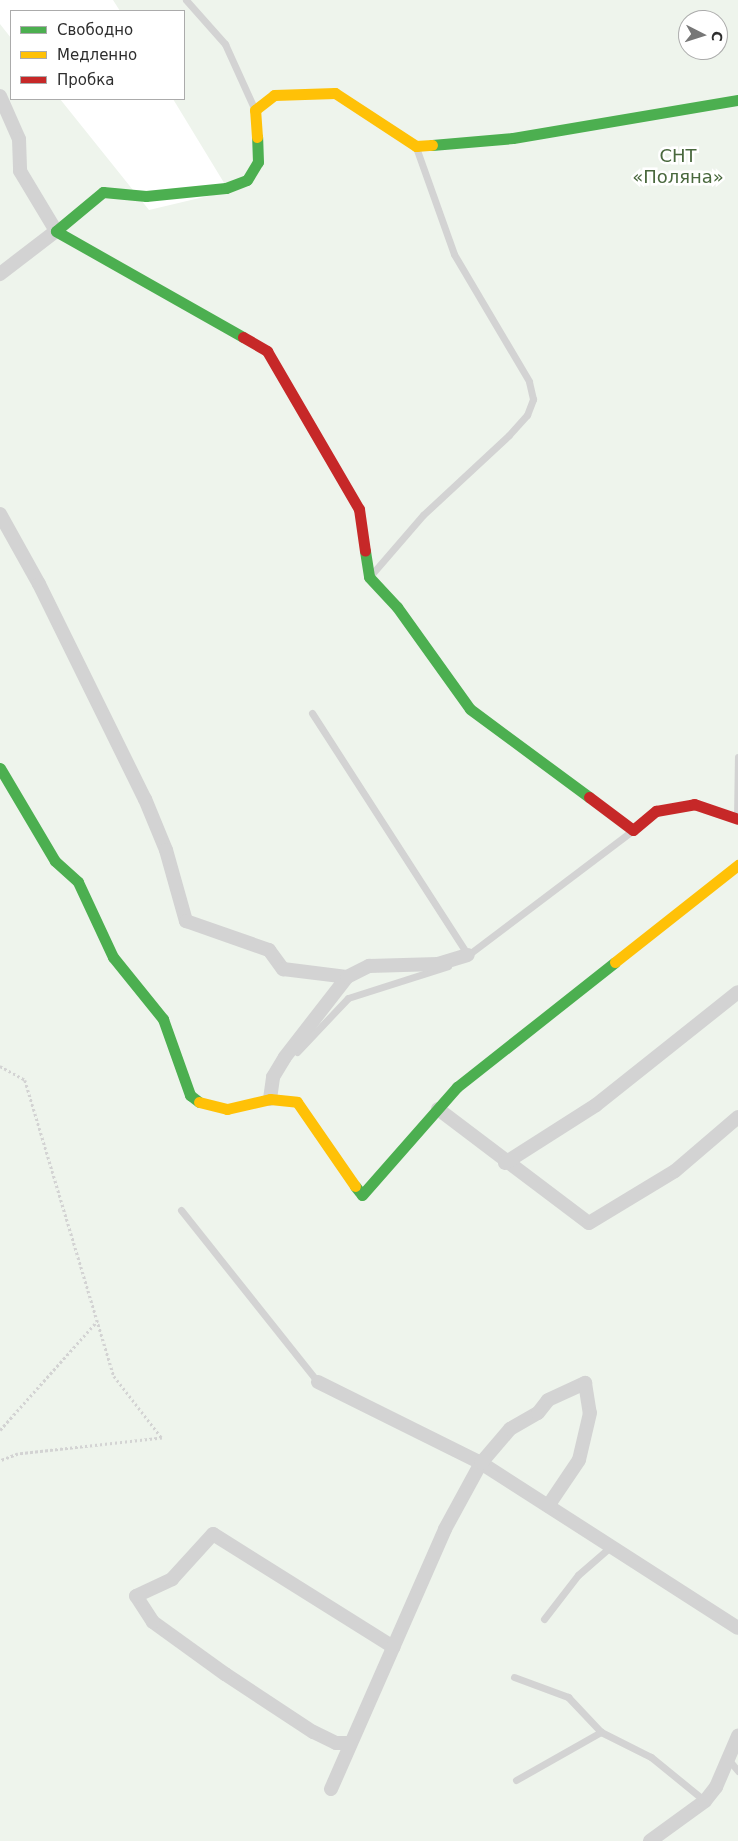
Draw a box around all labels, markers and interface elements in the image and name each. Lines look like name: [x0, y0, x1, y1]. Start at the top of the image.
legend: [10, 10, 185, 100]
north arrow: [678, 10, 728, 60]
text: Свободно: [57, 21, 133, 39]
text: С: [709, 30, 725, 42]
text: Медленно: [57, 46, 137, 64]
text: Пробка: [57, 71, 114, 89]
park label: СНТ «Поляна»: [632, 146, 724, 188]

